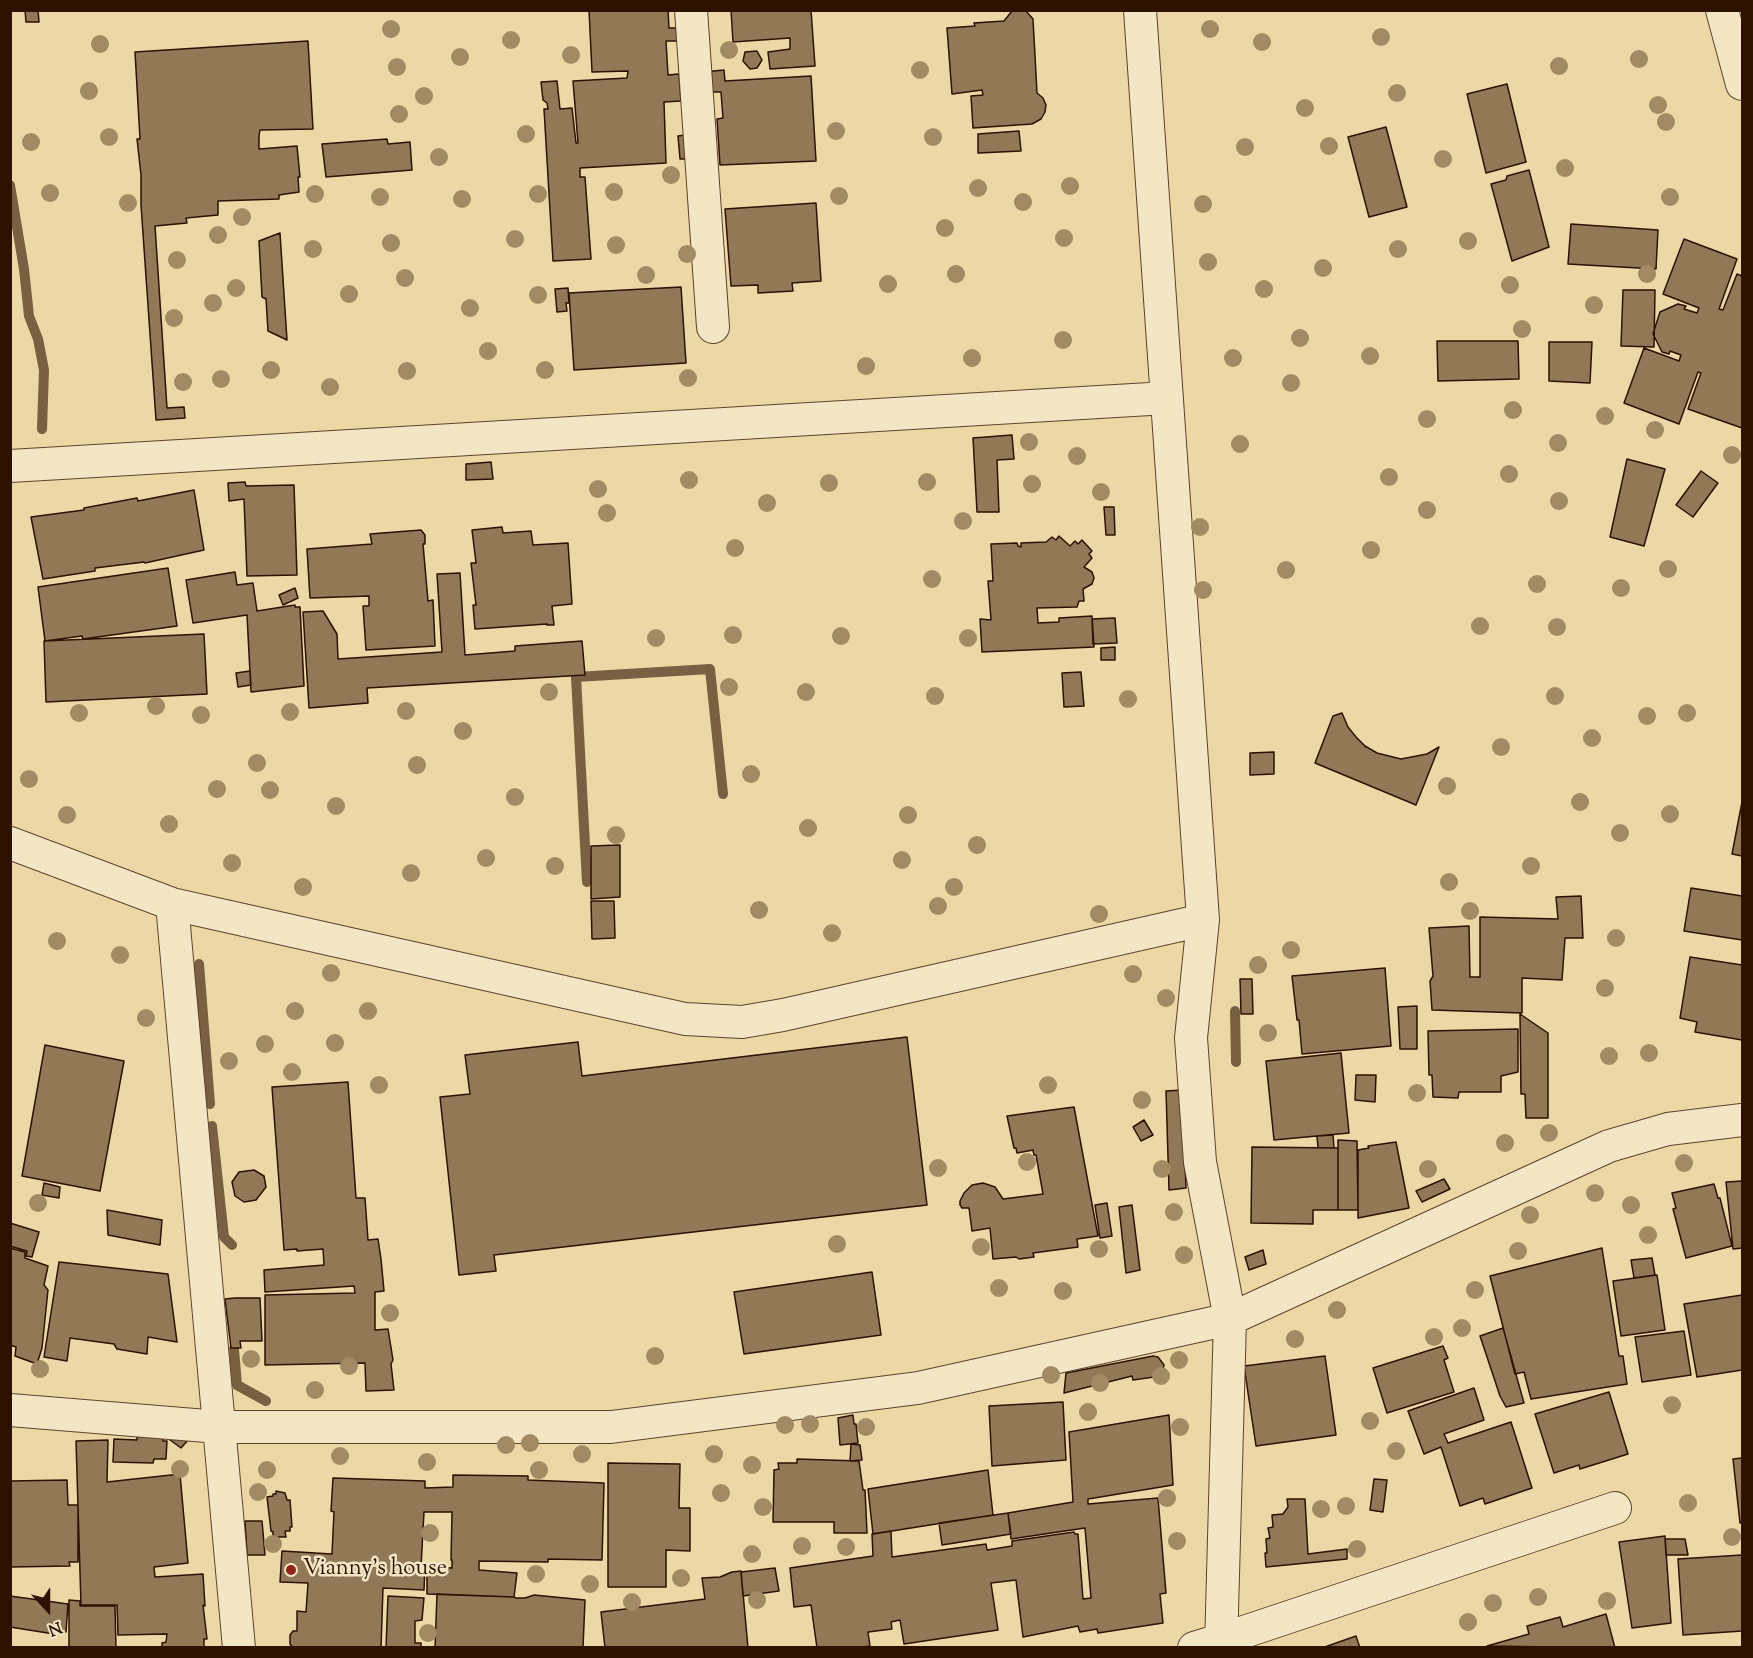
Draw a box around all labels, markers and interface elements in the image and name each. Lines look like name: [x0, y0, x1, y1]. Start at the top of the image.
place label: Vianny’s house: [303, 1557, 447, 1583]
marker: Vianny’s house: [284, 1563, 298, 1577]
north arrow: [18, 1580, 78, 1640]
text: N: [45, 1614, 65, 1640]

